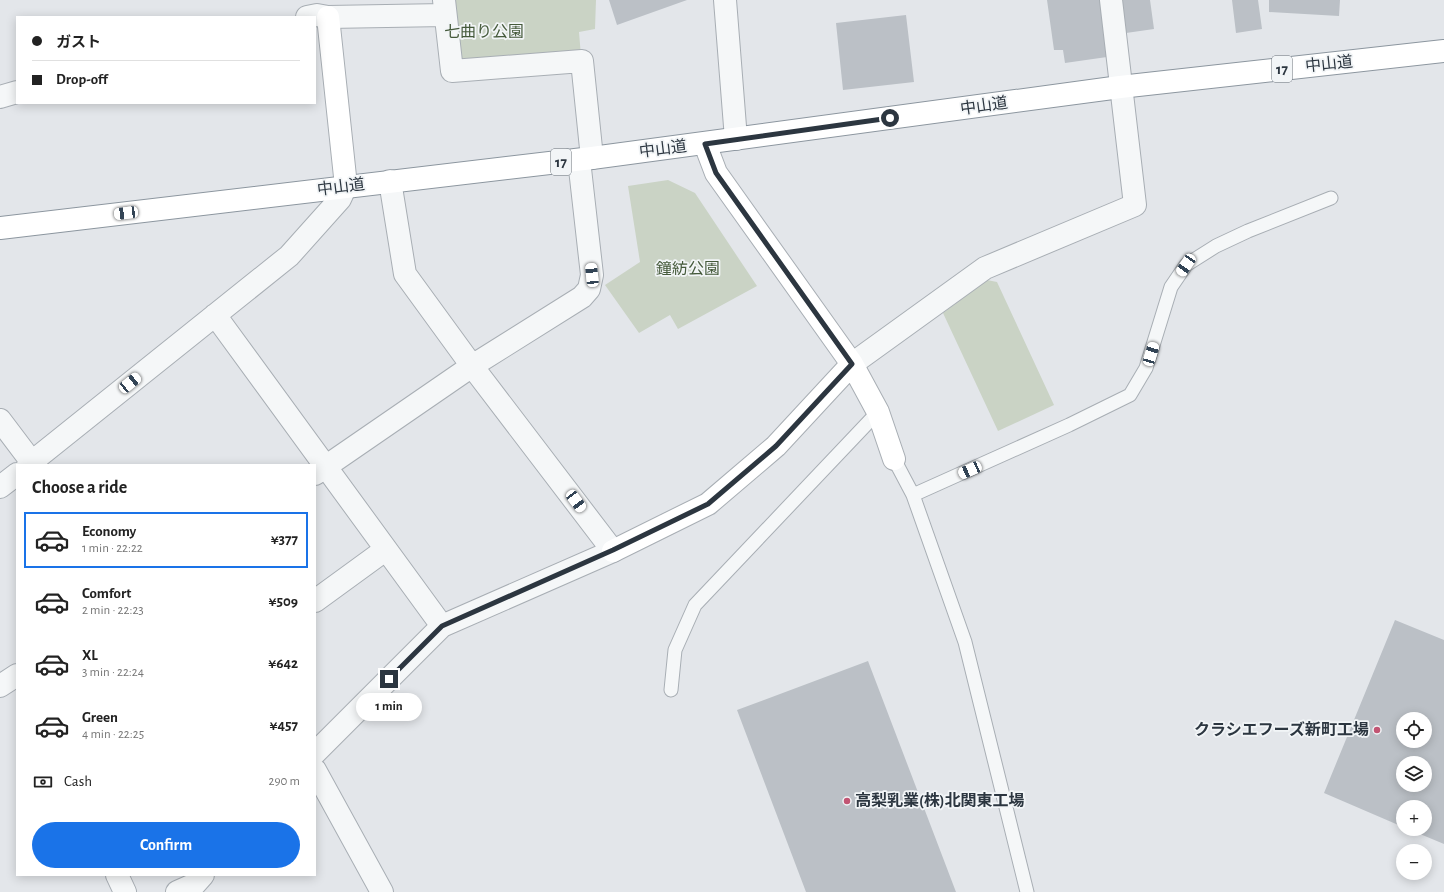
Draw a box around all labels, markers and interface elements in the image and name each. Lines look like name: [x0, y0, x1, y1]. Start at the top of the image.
park label: 七曲り公園: [444, 23, 524, 40]
text: ガスト: [56, 35, 101, 50]
street label: 中山道: [1304, 53, 1354, 74]
road number: 17: [1272, 56, 1292, 82]
text: Drop-off: [56, 72, 108, 87]
street label: 中山道: [959, 94, 1009, 117]
route start: [881, 109, 899, 127]
street label: 中山道: [638, 137, 688, 160]
road number: 17: [551, 149, 571, 175]
street label: 中山道: [316, 175, 366, 198]
car: [113, 206, 139, 220]
car: [1174, 252, 1198, 278]
park label: 鐘紡公園: [656, 260, 720, 277]
car: [585, 262, 599, 288]
car: [1142, 341, 1160, 367]
car: [117, 371, 143, 395]
car: [957, 460, 983, 480]
text: Choose a ride: [32, 479, 127, 497]
car: [564, 488, 588, 514]
icon: car: [34, 522, 70, 558]
text: Economy: [82, 524, 136, 539]
text: ¥377: [271, 532, 298, 547]
text: 1 min · 22:22: [82, 542, 143, 555]
icon: car: [34, 584, 70, 620]
text: Comfort: [82, 586, 131, 601]
text: ¥509: [269, 594, 298, 609]
text: 2 min · 22:23: [82, 604, 144, 617]
icon: car: [34, 646, 70, 682]
text: XL: [82, 648, 98, 663]
text: ¥642: [268, 656, 298, 671]
text: 3 min · 22:24: [82, 666, 144, 679]
route end: [380, 670, 398, 688]
callout: 1 min: [356, 693, 422, 721]
text: 1 min: [375, 700, 403, 713]
icon: car: [34, 708, 70, 744]
text: Green: [82, 710, 118, 725]
map controls: [1396, 712, 1432, 880]
button: locate: [1396, 712, 1432, 748]
text: ¥457: [270, 718, 298, 733]
place label: クラシエフーズ新町工場: [1194, 721, 1369, 738]
marker: クラシエフーズ新町工場: [1372, 725, 1382, 735]
text: 4 min · 22:25: [82, 728, 144, 741]
button: layers: [1396, 756, 1432, 792]
icon: cash: [32, 771, 54, 793]
text: Cash: [64, 774, 92, 789]
text: 290 m: [269, 775, 300, 788]
place label: 高梨乳業(株)北関東工場: [855, 792, 1025, 809]
marker: 高梨乳業(株)北関東工場: [842, 796, 852, 806]
button: +: [1396, 800, 1432, 836]
button: Confirm: [32, 822, 300, 868]
button: −: [1396, 844, 1432, 880]

